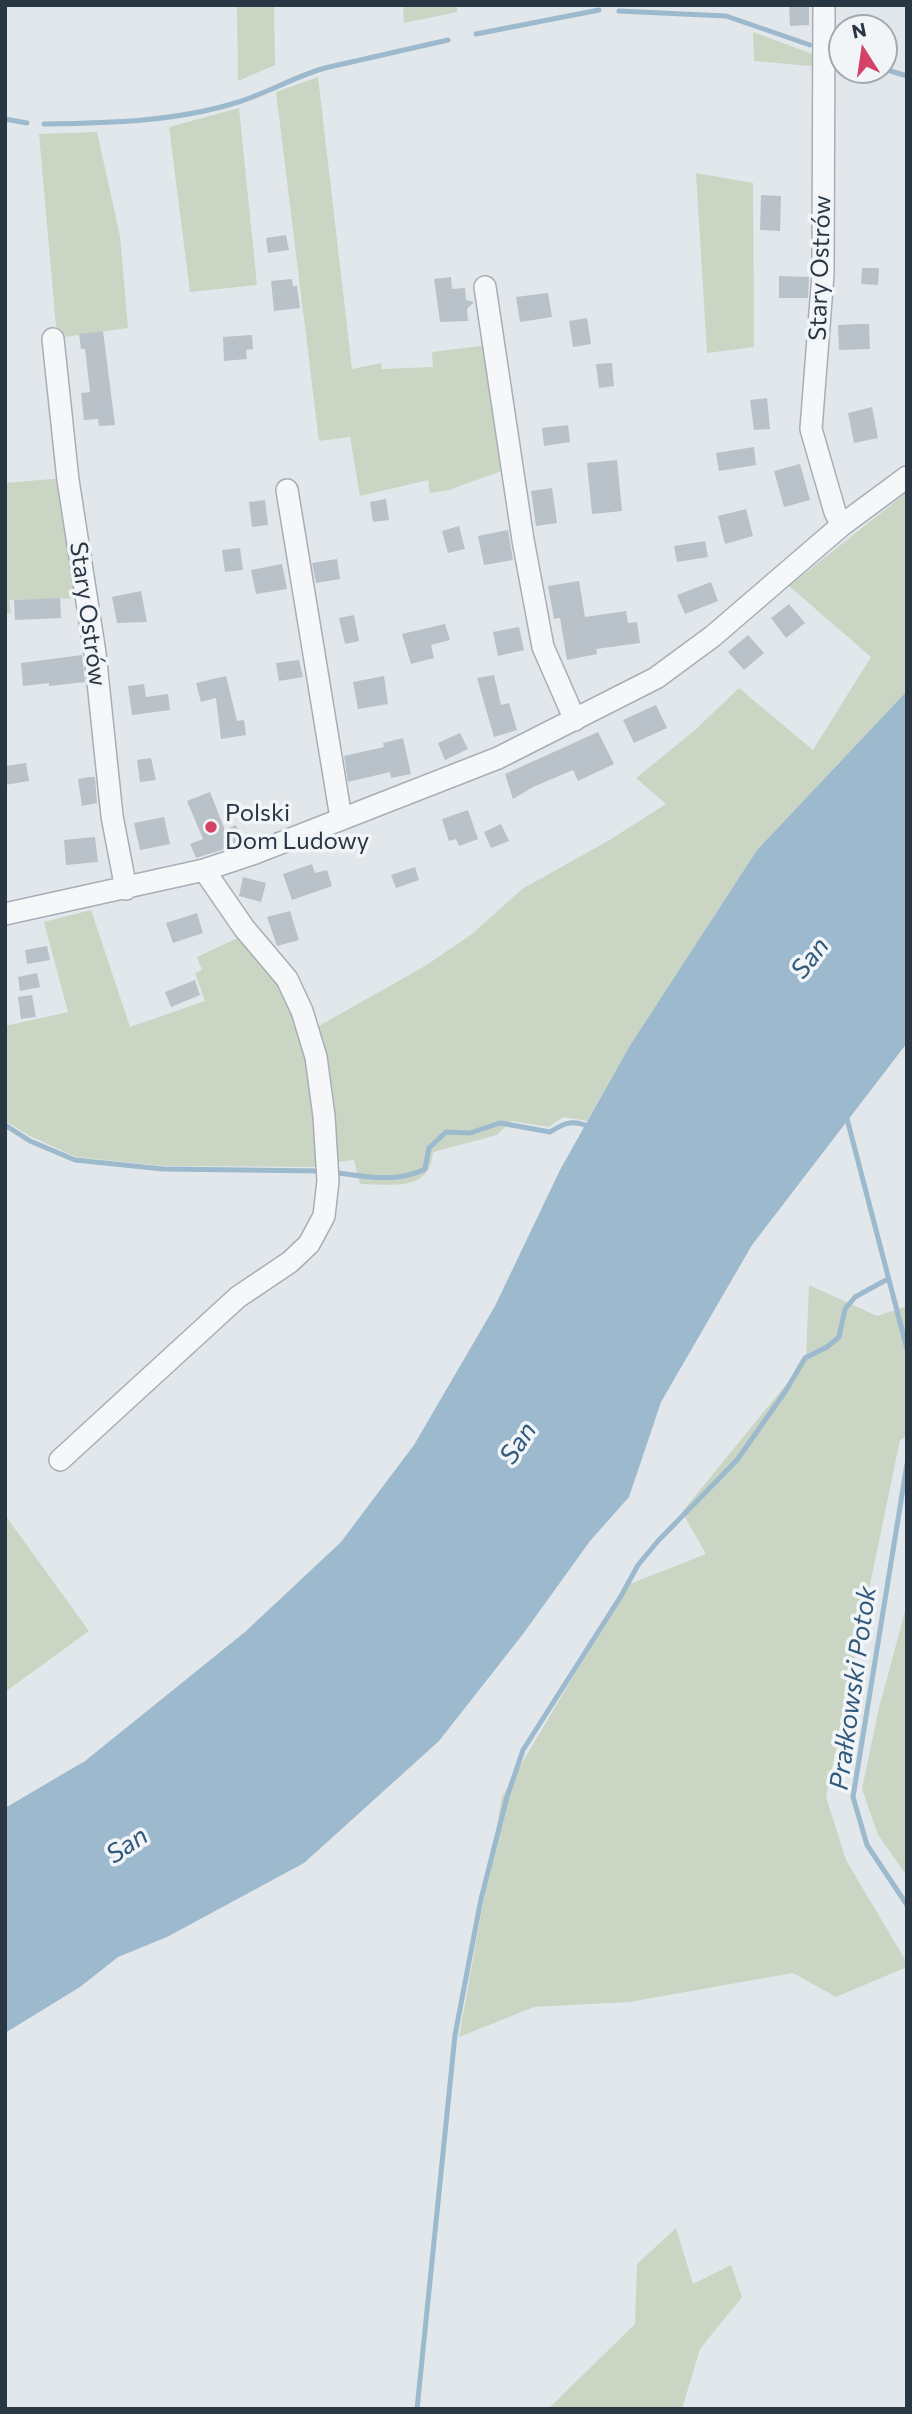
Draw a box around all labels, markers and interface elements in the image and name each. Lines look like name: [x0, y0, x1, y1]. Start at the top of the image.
north arrow: [828, 14, 898, 84]
text: N: [850, 17, 868, 43]
street label: Stary Ostrów: [803, 195, 837, 341]
street label: Stary Ostrów: [64, 540, 112, 688]
place label: Polski Dom Ludowy: [225, 799, 369, 855]
marker: Polski Dom Ludowy: [203, 819, 219, 835]
water label: San: [784, 931, 836, 985]
water label: San: [493, 1416, 543, 1470]
water label: Prałkowski Potok: [823, 1584, 883, 1792]
water label: San: [100, 1820, 154, 1870]

